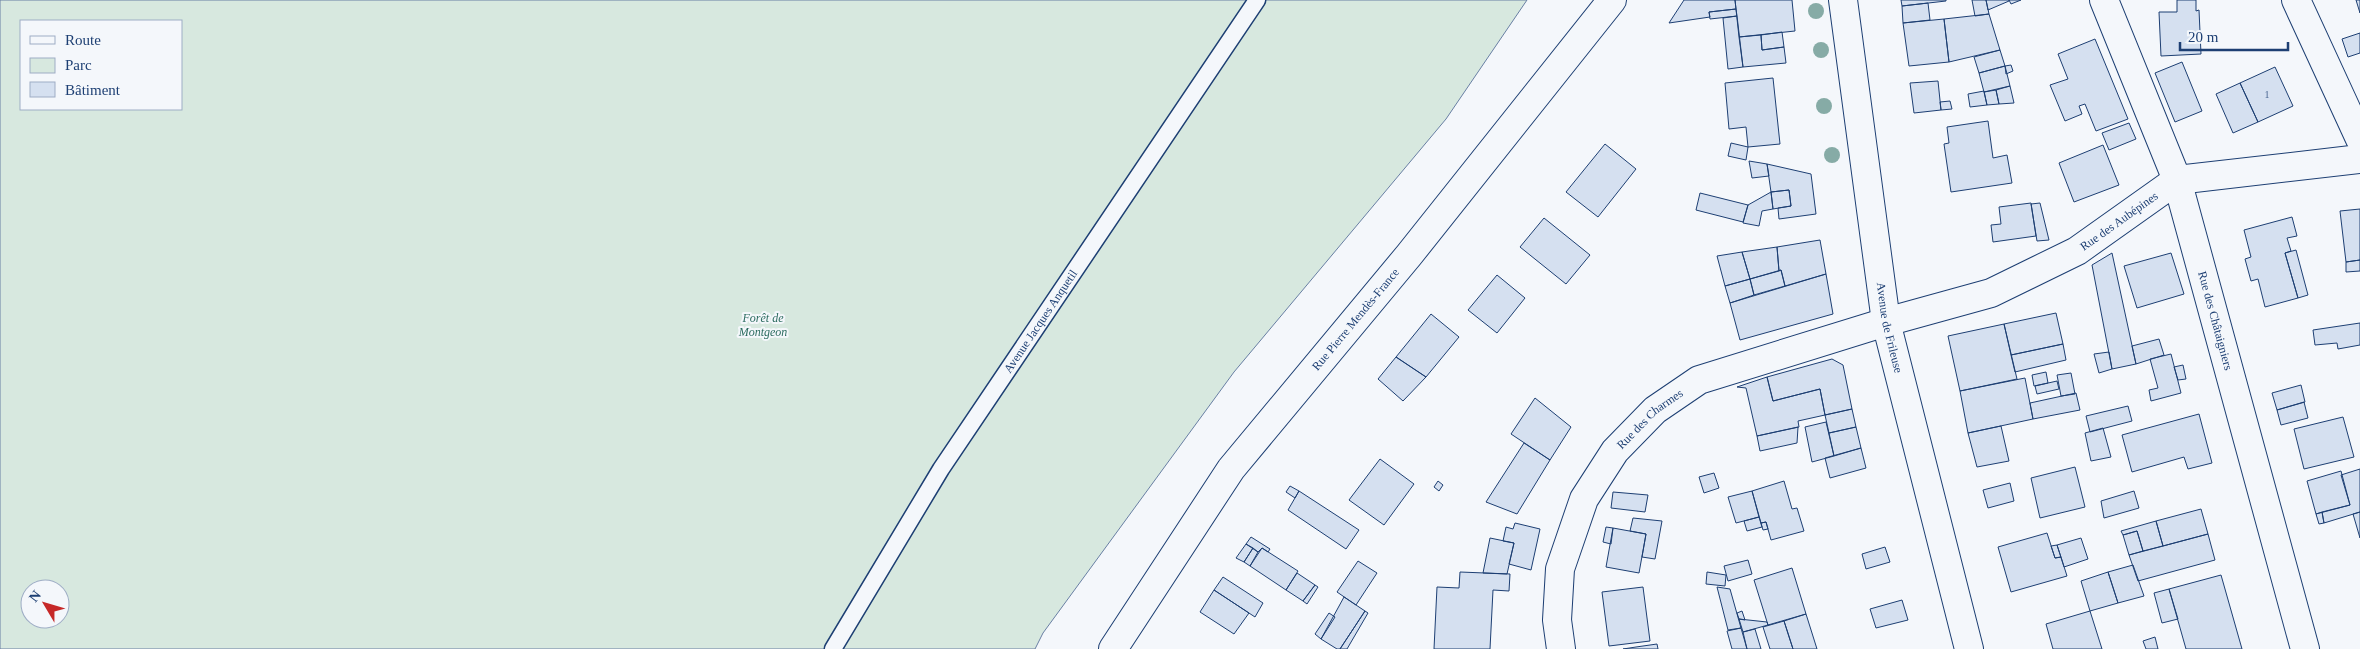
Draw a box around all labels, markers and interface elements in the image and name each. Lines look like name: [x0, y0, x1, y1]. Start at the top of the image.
legend: [20, 20, 182, 110]
scale bar: [2180, 20, 2288, 52]
text: 20 m: [2188, 29, 2219, 45]
text: Route: [65, 32, 101, 48]
text: Parc: [65, 57, 92, 73]
text: Bâtiment: [65, 82, 121, 98]
house number: 1: [2265, 89, 2270, 100]
street label: Rue des Aubépines: [2077, 189, 2161, 254]
street label: Rue Pierre Mendès-France: [1309, 265, 1402, 373]
street label: Avenue Jacques Anquetil: [1001, 267, 1081, 375]
street label: Rue des Châtaigniers: [2195, 270, 2236, 372]
street label: Avenue de Frileuse: [1874, 281, 1906, 374]
park label: Forêt de Montgeon: [738, 311, 787, 339]
street label: Rue des Charmes: [1614, 386, 1686, 452]
north arrow: [20, 579, 70, 629]
text: N: [26, 588, 44, 605]

